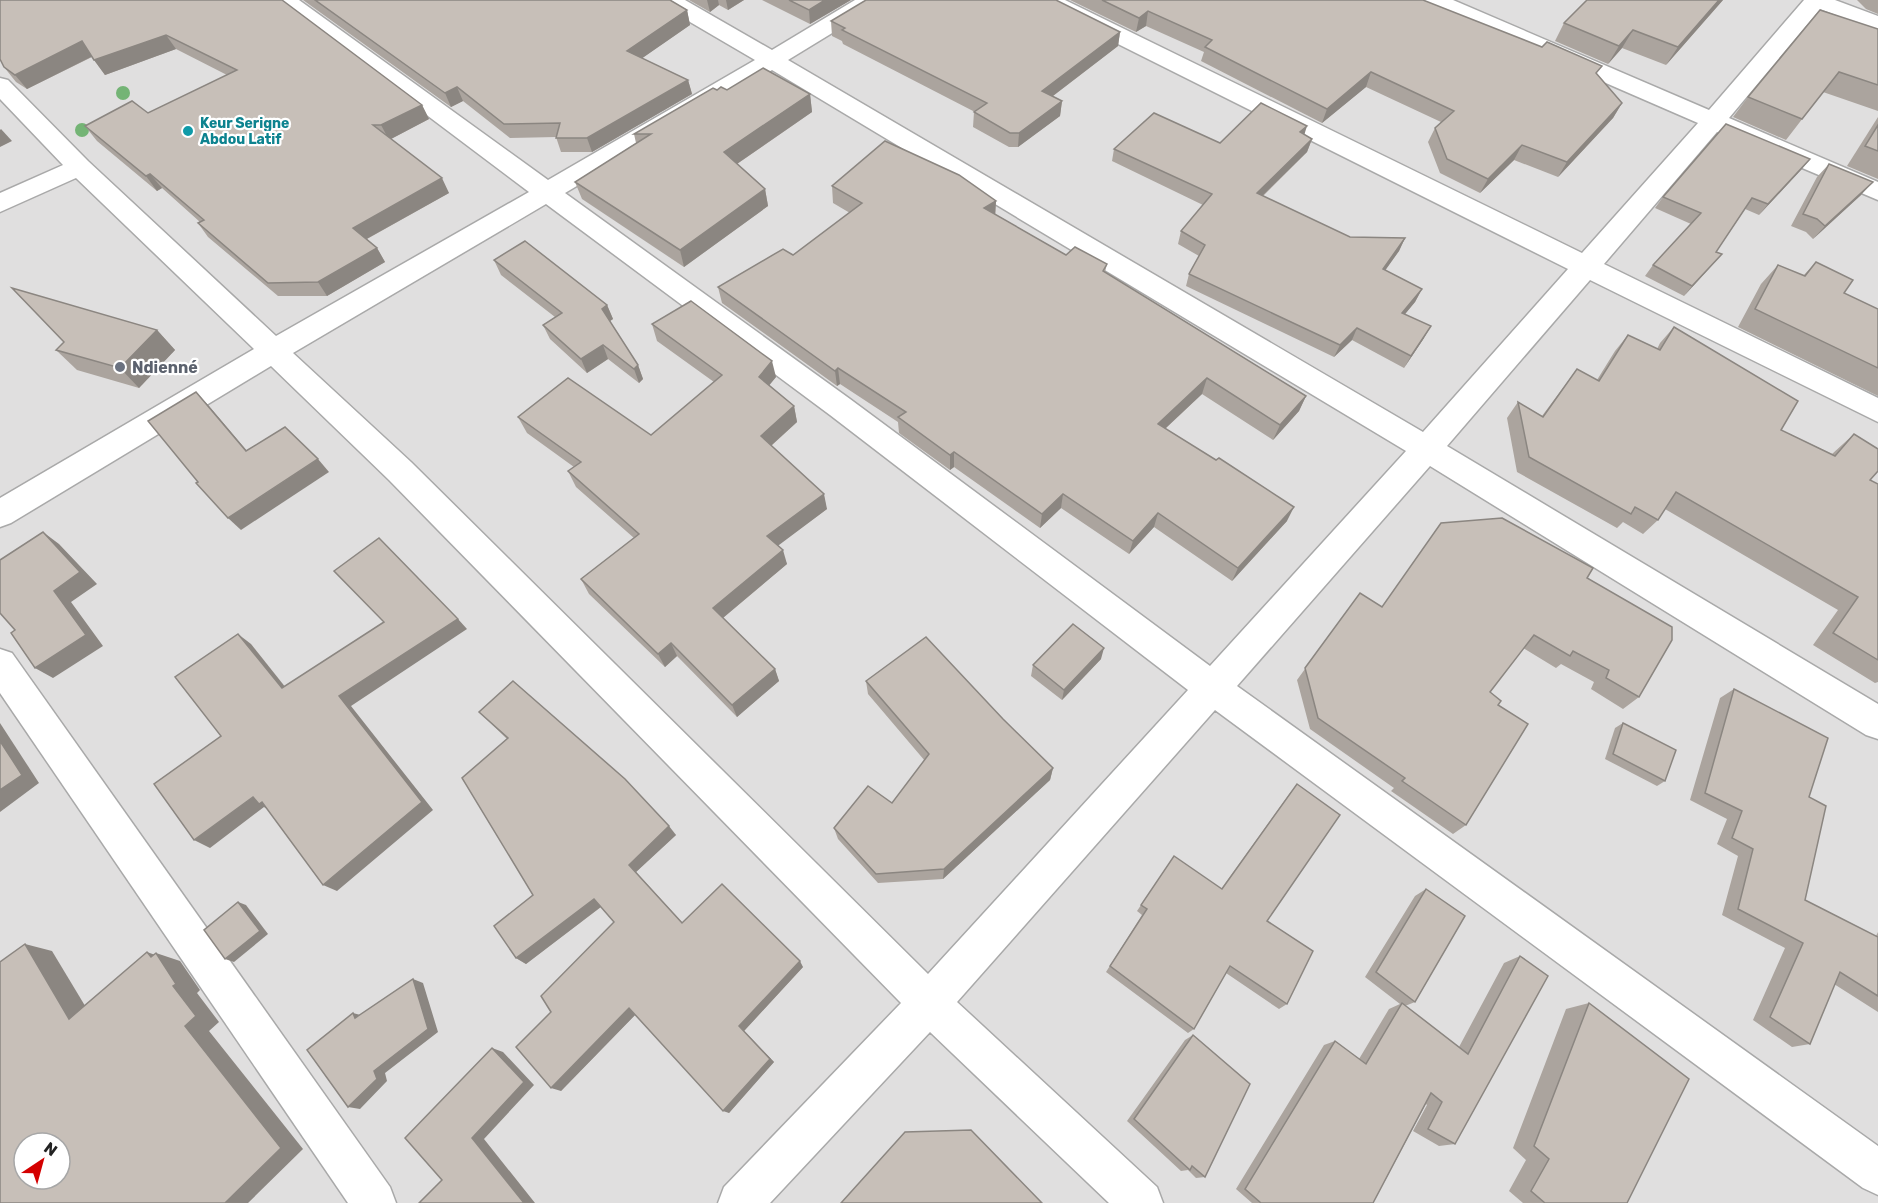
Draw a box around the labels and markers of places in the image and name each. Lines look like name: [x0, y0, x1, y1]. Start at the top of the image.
place label: Keur Serigne Abdou Latif: [200, 115, 289, 148]
marker: Keur Serigne Abdou Latif: [181, 124, 195, 138]
place label: Ndienné: [132, 358, 198, 377]
marker: Ndienné: [113, 360, 127, 374]

